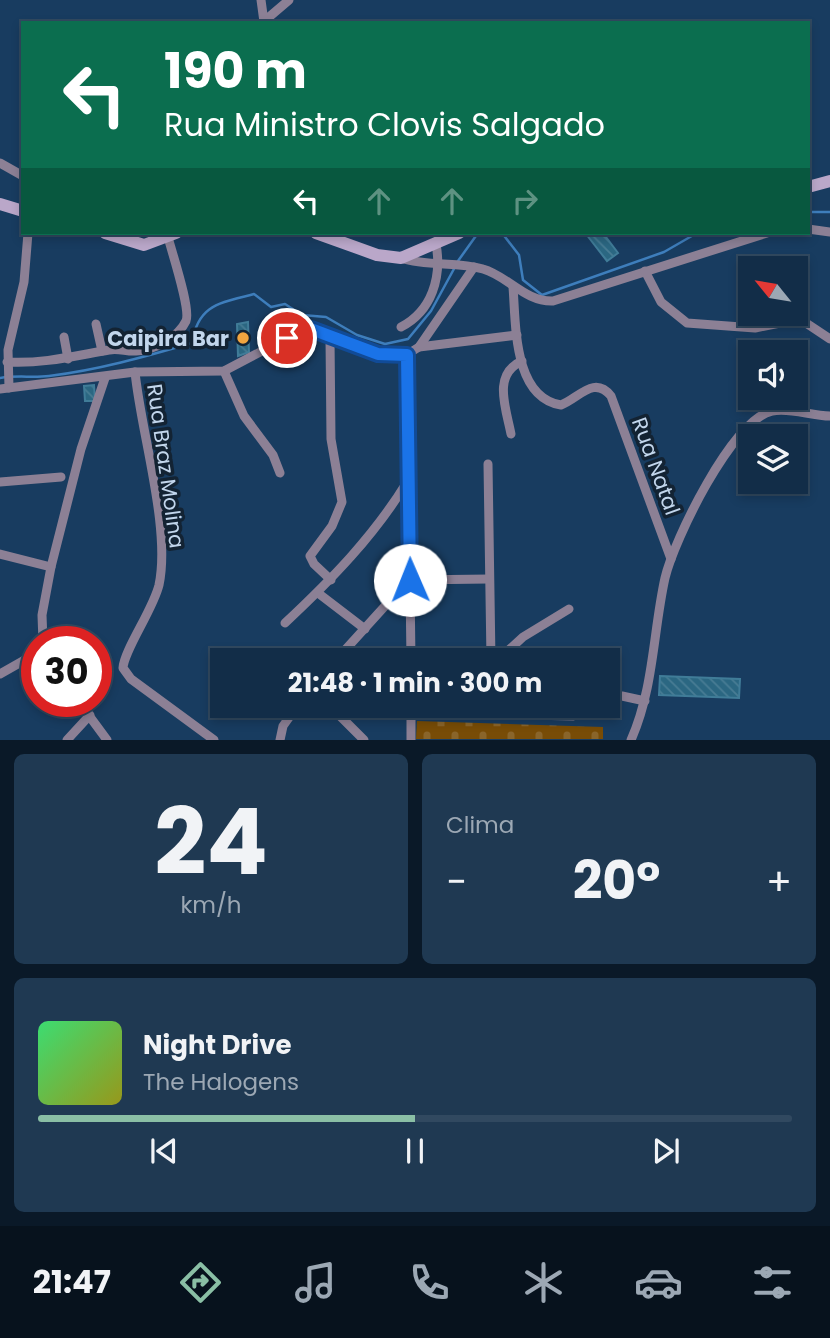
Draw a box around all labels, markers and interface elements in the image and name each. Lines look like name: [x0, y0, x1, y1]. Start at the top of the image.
text: 190 m: [164, 37, 307, 105]
icon: left: [49, 49, 140, 140]
text: Rua Ministro Clovis Salgado: [164, 102, 605, 147]
icon: left: [287, 182, 325, 220]
icon: ahead: [360, 182, 398, 220]
icon: ahead: [433, 182, 471, 220]
icon: right: [506, 182, 544, 220]
north arrow: [738, 256, 808, 326]
map controls: [738, 256, 808, 494]
pin: [257, 308, 317, 368]
icon: arrive: [268, 319, 306, 357]
place label: Caipira Bar: [107, 324, 229, 353]
marker: Caipira Bar: [235, 330, 251, 346]
button: sound: [738, 340, 808, 410]
street label: Rua Braz Molina: [140, 382, 192, 550]
street label: Rua Natal: [625, 413, 687, 519]
button: layers: [738, 424, 808, 494]
position arrow: [373, 543, 447, 617]
speed limit sign: 30: [21, 626, 112, 717]
text: 21:48 · 1 min · 300 m: [288, 665, 542, 701]
text: 24: [154, 778, 268, 906]
text: Clima: [446, 809, 514, 841]
text: 20°: [573, 844, 660, 917]
text: −: [446, 855, 467, 908]
text: +: [766, 855, 792, 908]
text: km/h: [180, 889, 242, 921]
text: Night Drive: [143, 1027, 291, 1063]
text: The Halogens: [143, 1066, 299, 1098]
icon: previous: [145, 1132, 183, 1170]
icon: pause: [396, 1132, 434, 1170]
icon: next: [647, 1132, 685, 1170]
icon: directions: [176, 1258, 225, 1307]
icon: music: [291, 1258, 340, 1307]
icon: phone: [405, 1258, 454, 1307]
icon: climate: [519, 1258, 568, 1307]
icon: car: [634, 1258, 683, 1307]
icon: filters: [748, 1258, 797, 1307]
text: 21:47: [33, 1259, 111, 1304]

